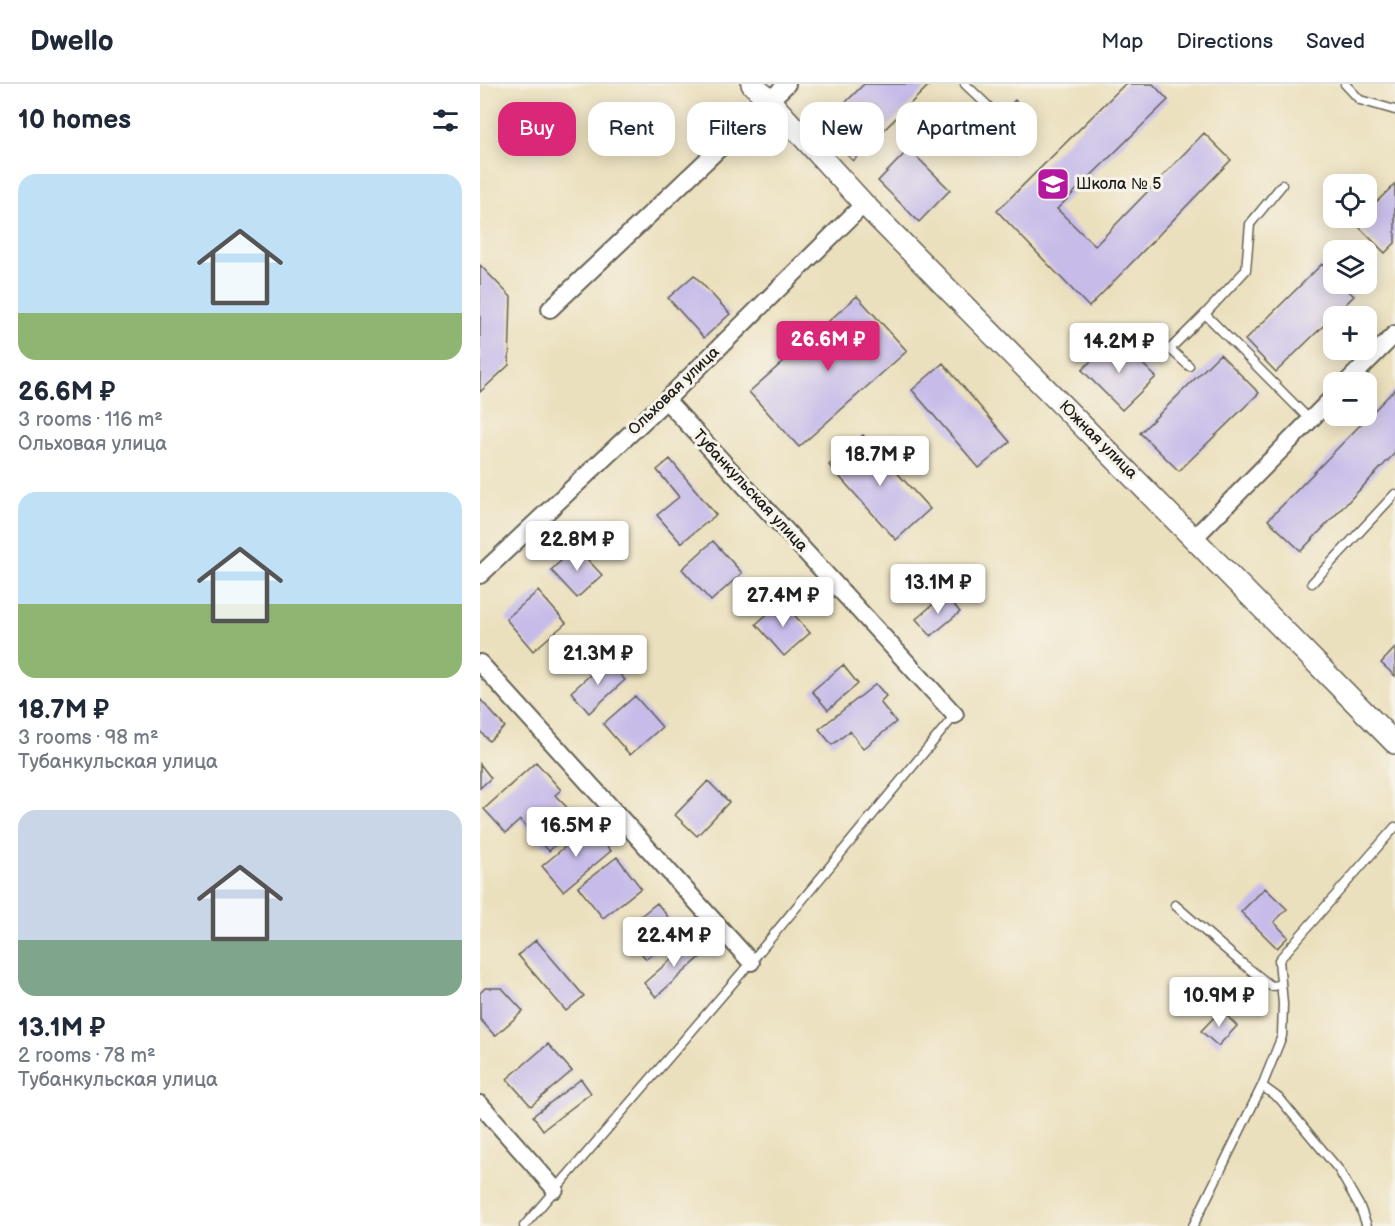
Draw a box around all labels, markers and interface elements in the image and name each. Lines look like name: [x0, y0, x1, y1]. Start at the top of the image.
text: Dwello: [30, 25, 114, 58]
text: Map: [1101, 29, 1144, 54]
text: Directions: [1177, 29, 1273, 54]
text: Saved: [1306, 29, 1365, 54]
chip: Buy: [498, 102, 576, 156]
chip: Rent: [588, 102, 675, 156]
chip: Filters: [687, 102, 788, 156]
chip: New: [800, 102, 884, 156]
chip: Apartment: [896, 102, 1037, 156]
icon: filters: [429, 104, 462, 137]
text: 10 homes: [18, 105, 131, 136]
school or university icon: Школа № 5: [1035, 166, 1071, 202]
map controls: [1323, 174, 1377, 426]
button: locate: [1323, 174, 1377, 228]
place label: Школа № 5: [1076, 175, 1161, 194]
icon: home: [186, 213, 294, 321]
button: layers: [1323, 240, 1377, 294]
button: +: [1323, 306, 1377, 360]
pin: 26.6M ₽: [773, 321, 883, 372]
pin: 14.2M ₽: [1064, 323, 1174, 374]
text: 26.6M ₽: [791, 328, 865, 352]
text: 14.2M ₽: [1084, 330, 1154, 354]
street label: Ольховая улица: [625, 342, 724, 439]
button: −: [1323, 372, 1377, 426]
text: 26.6M ₽: [18, 377, 115, 408]
street label: Южная улица: [1055, 397, 1141, 483]
text: 3 rooms · 116 m²: [18, 408, 163, 432]
street label: Тубанкульская улица: [689, 426, 812, 556]
text: Ольховая улица: [18, 432, 167, 456]
pin: 18.7M ₽: [825, 436, 935, 487]
text: 18.7M ₽: [845, 443, 915, 467]
pin: 22.8M ₽: [522, 521, 632, 572]
text: 22.8M ₽: [540, 528, 614, 552]
icon: home: [186, 531, 294, 639]
pin: 13.1M ₽: [883, 564, 993, 615]
text: 13.1M ₽: [904, 571, 972, 595]
pin: 27.4M ₽: [728, 577, 838, 628]
text: 27.4M ₽: [747, 584, 819, 608]
pin: 21.3M ₽: [543, 635, 653, 686]
text: 21.3M ₽: [563, 642, 633, 666]
text: 18.7M ₽: [18, 695, 109, 726]
text: 3 rooms · 98 m²: [18, 726, 159, 750]
text: Тубанкульская улица: [18, 750, 218, 774]
pin: 16.5M ₽: [521, 807, 631, 858]
text: 16.5M ₽: [541, 814, 611, 838]
icon: home: [186, 849, 294, 957]
pin: 22.4M ₽: [619, 917, 729, 968]
text: 22.4M ₽: [637, 924, 711, 948]
pin: 10.9M ₽: [1164, 977, 1274, 1028]
text: 10.9M ₽: [1183, 984, 1255, 1008]
text: 13.1M ₽: [18, 1013, 105, 1044]
text: 2 rooms · 78 m²: [18, 1044, 156, 1068]
text: Тубанкульская улица: [18, 1068, 218, 1092]

